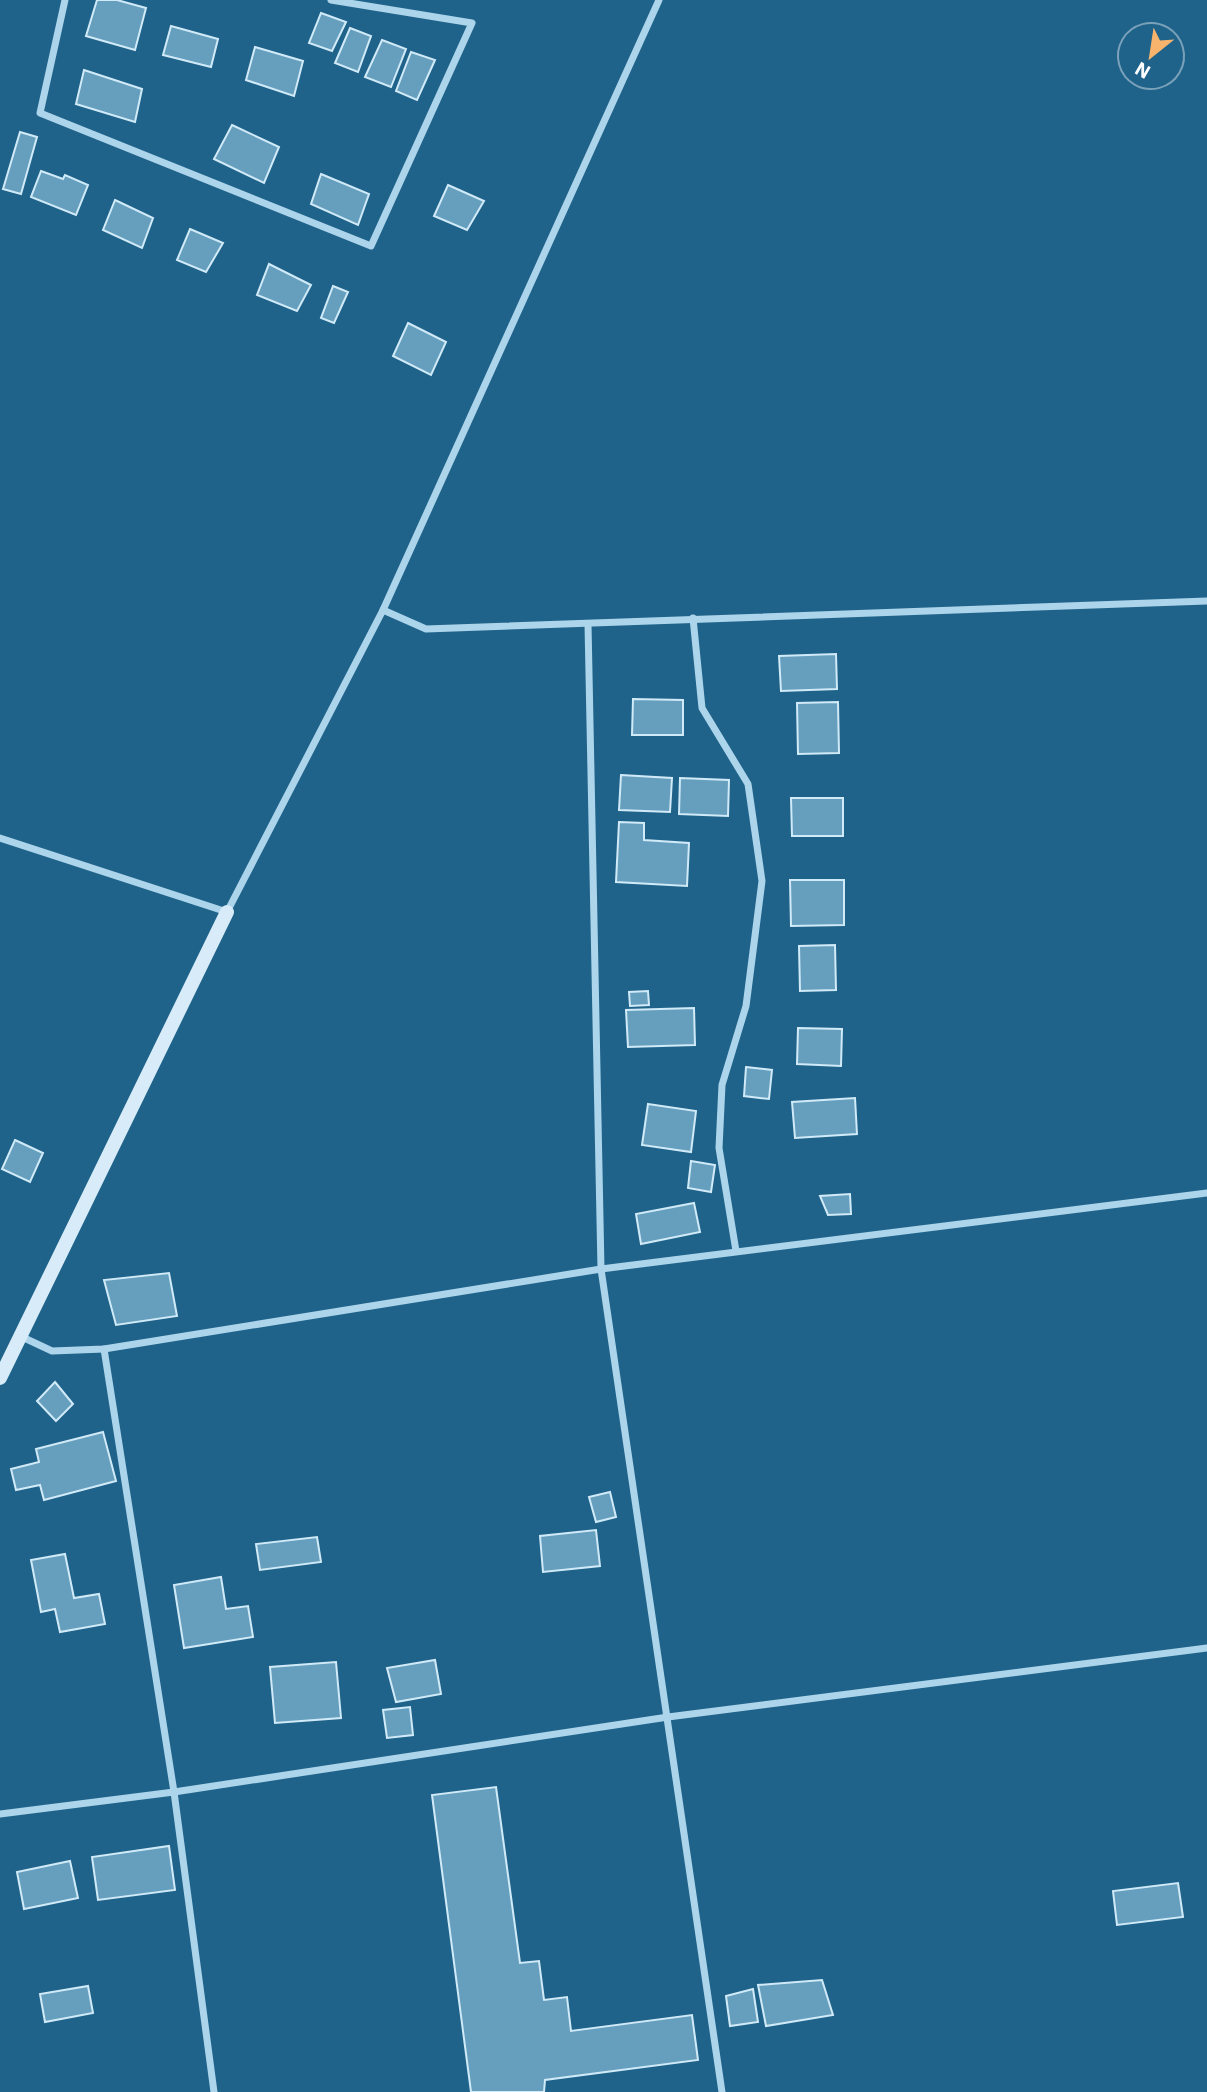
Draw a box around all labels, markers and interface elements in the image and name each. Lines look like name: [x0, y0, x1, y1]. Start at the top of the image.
north arrow: [1116, 21, 1186, 91]
text: N: [1131, 57, 1154, 85]

